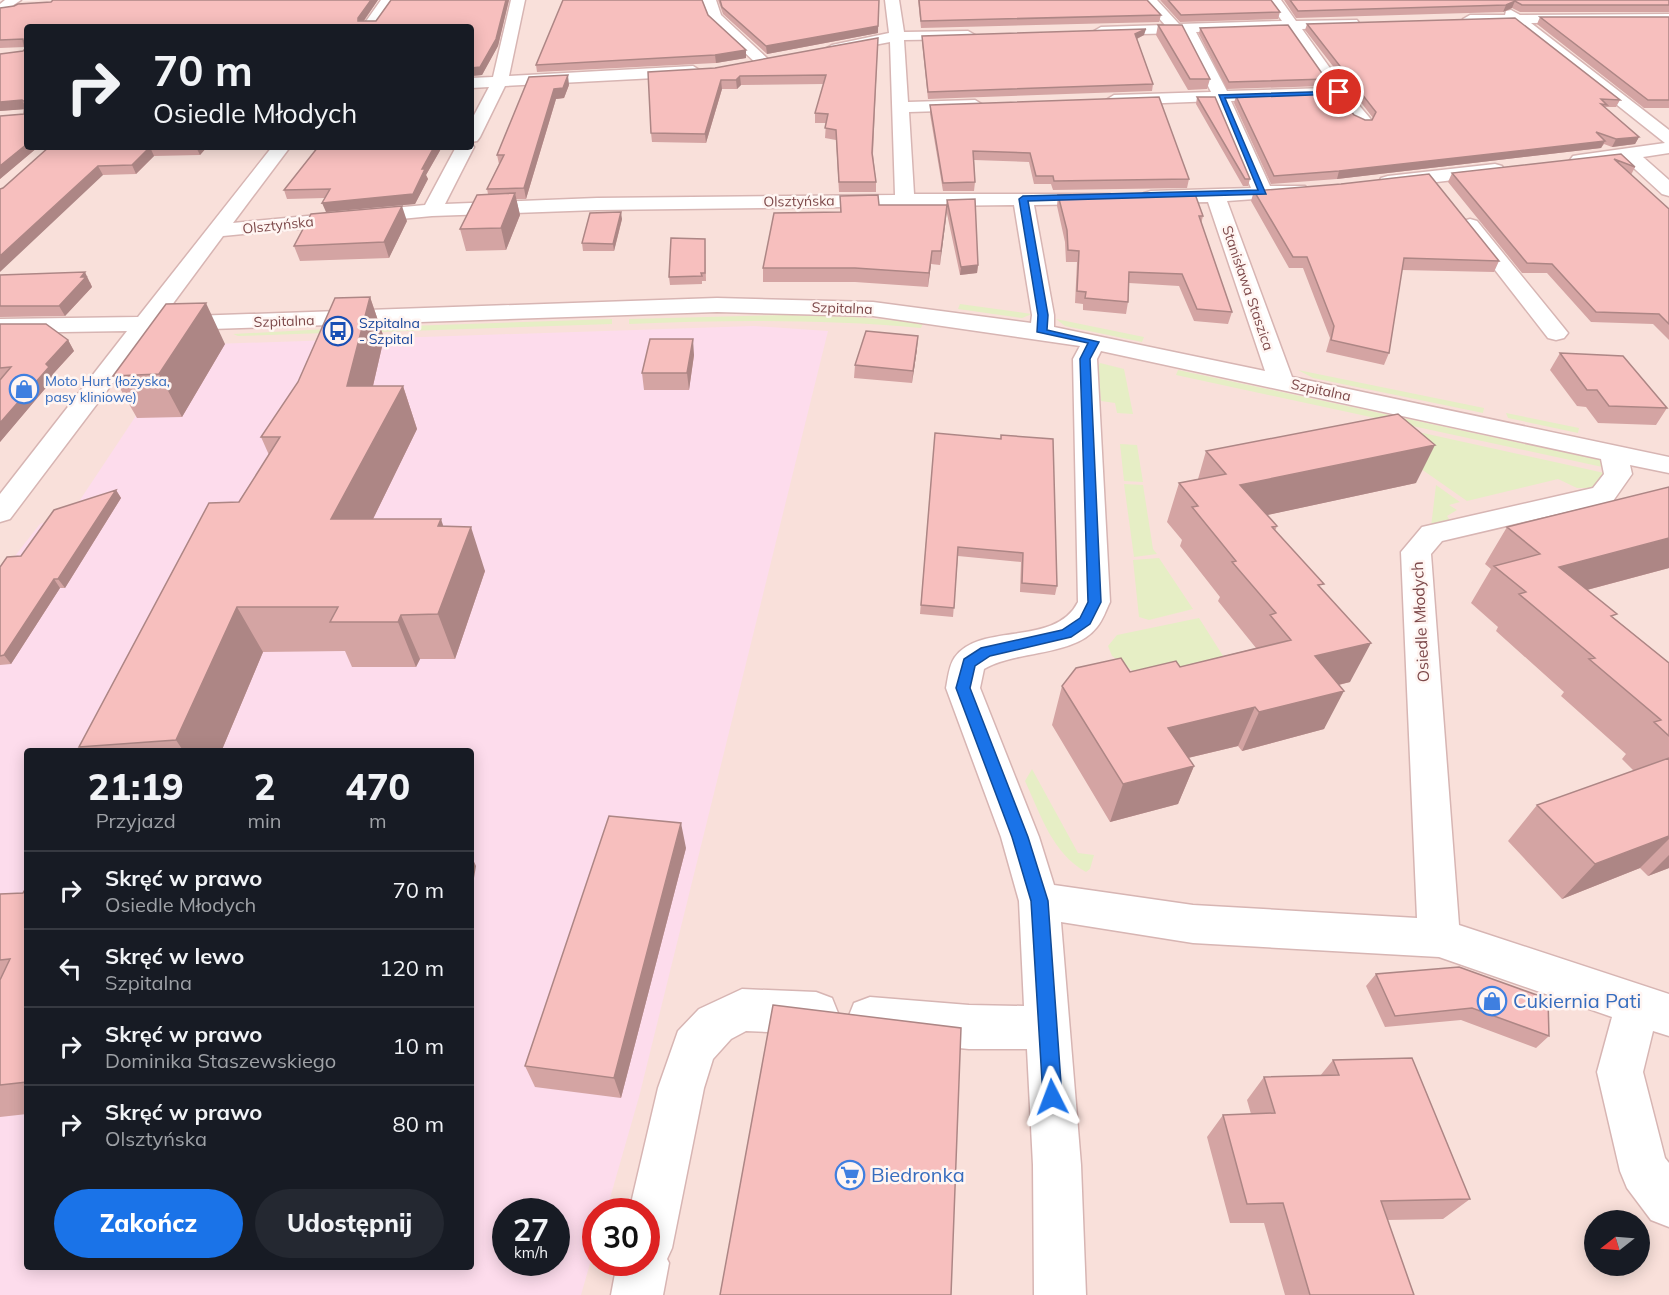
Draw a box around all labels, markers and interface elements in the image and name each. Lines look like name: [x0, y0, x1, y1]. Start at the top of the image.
text: 70 m: [153, 44, 253, 97]
icon: right: [54, 48, 132, 126]
pin: [1313, 66, 1364, 117]
icon: arrive: [1322, 75, 1355, 108]
text: Osiedle Młodych: [153, 96, 357, 130]
street label: Olsztyńska: [763, 191, 835, 211]
street label: Olsztyńska: [242, 212, 314, 238]
street label: Stanisława Staszica: [1218, 223, 1278, 353]
street label: Szpitalna: [811, 298, 873, 318]
street label: Szpitalna: [253, 311, 315, 331]
place label: Szpitalna - Szpital: [359, 314, 420, 348]
bus stop icon: Szpitalna - Szpital: [322, 315, 354, 347]
place label: Moto Hurt (łożyska, pasy kliniowe): [45, 372, 170, 406]
shop icon: Moto Hurt (łożyska, pasy kliniowe): [8, 373, 40, 405]
street label: Szpitalna: [1289, 375, 1353, 405]
street label: Osiedle Młodych: [1407, 561, 1433, 683]
text: 21:19: [88, 764, 184, 809]
text: 2: [254, 764, 275, 809]
text: 470: [345, 764, 410, 809]
text: Przyjazd: [96, 808, 176, 833]
text: min: [247, 808, 282, 833]
text: m: [369, 808, 387, 833]
text: Skręć w prawo: [105, 864, 262, 892]
icon: right: [54, 874, 87, 907]
text: 70 m: [393, 876, 444, 904]
text: Osiedle Młodych: [105, 892, 256, 917]
text: Skręć w lewo: [105, 942, 244, 970]
icon: left: [54, 952, 87, 985]
text: 120 m: [379, 954, 444, 982]
text: Szpitalna: [105, 970, 192, 995]
shop icon: Cukiernia Pati: [1476, 985, 1508, 1017]
place label: Cukiernia Pati: [1513, 988, 1641, 1013]
text: Skręć w prawo: [105, 1020, 262, 1048]
icon: right: [54, 1030, 87, 1063]
text: 10 m: [393, 1032, 444, 1060]
text: Dominika Staszewskiego: [105, 1048, 336, 1073]
position arrow: [1020, 1065, 1084, 1129]
text: Skręć w prawo: [105, 1098, 262, 1126]
icon: right: [54, 1108, 87, 1141]
text: 80 m: [393, 1110, 444, 1138]
text: Olsztyńska: [105, 1126, 207, 1151]
supermarket icon: Biedronka: [834, 1159, 866, 1191]
place label: Biedronka: [871, 1162, 965, 1187]
button: Zakończ: [54, 1189, 243, 1258]
button: Udostępnij: [255, 1189, 444, 1258]
speed limit sign: 30: [582, 1198, 660, 1276]
north arrow: [1584, 1210, 1650, 1276]
map controls: [1584, 1210, 1650, 1276]
text: 27: [513, 1211, 549, 1249]
text: km/h: [514, 1243, 548, 1262]

